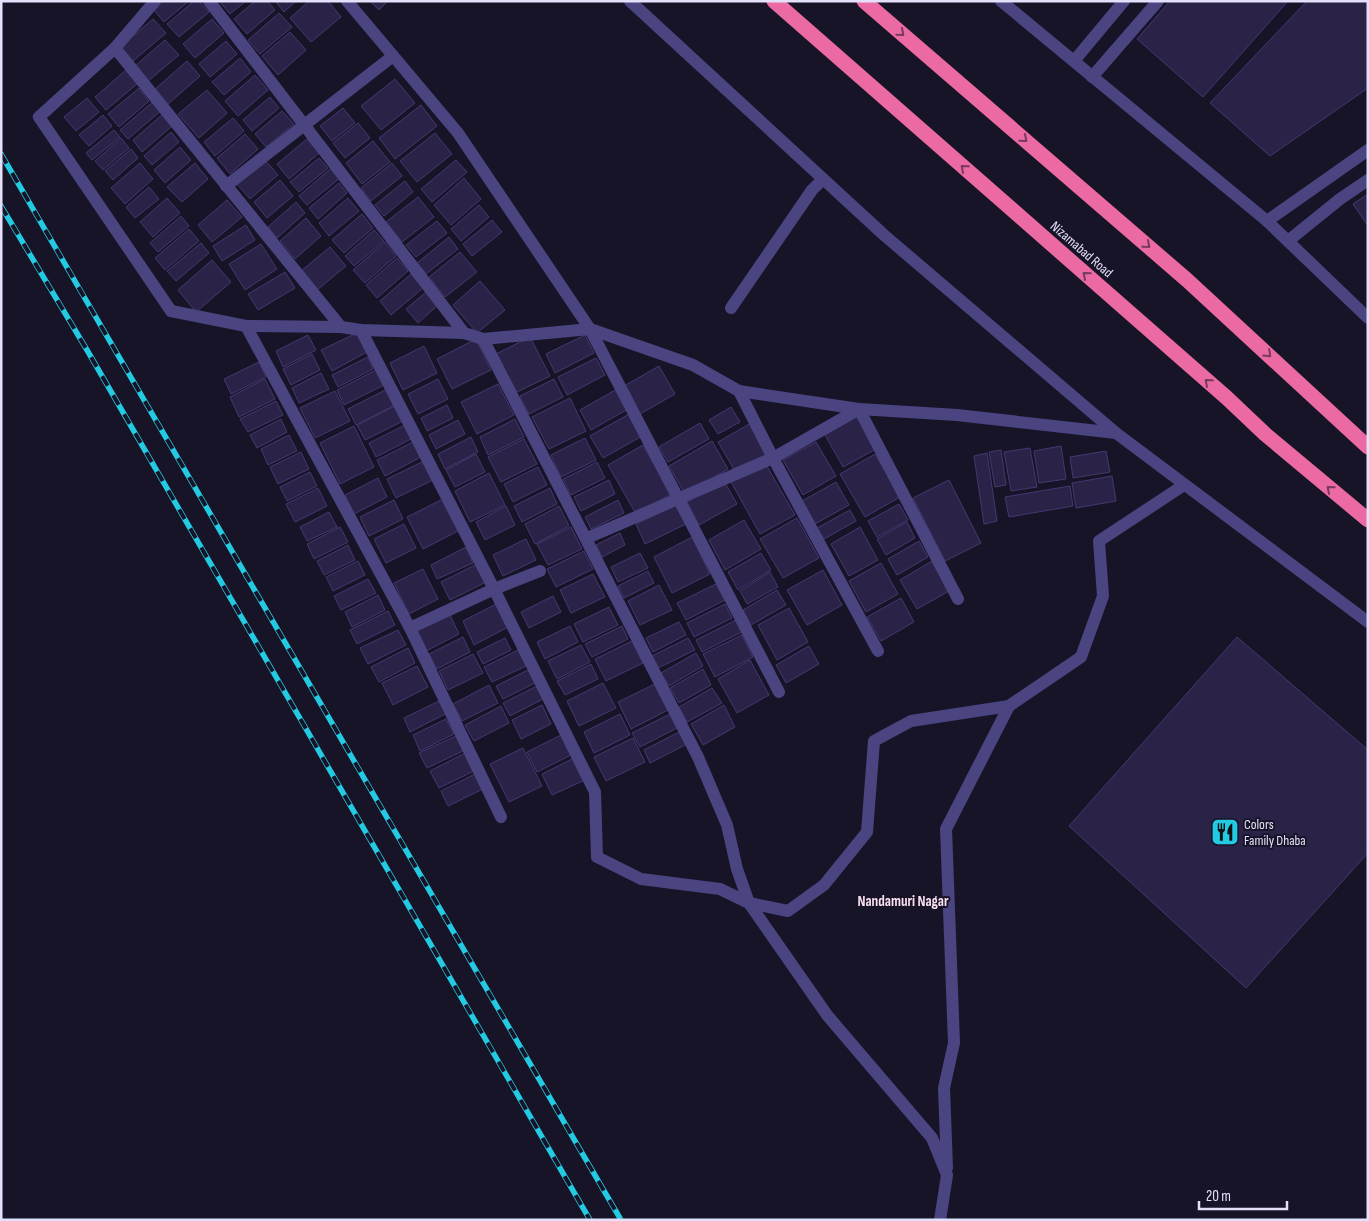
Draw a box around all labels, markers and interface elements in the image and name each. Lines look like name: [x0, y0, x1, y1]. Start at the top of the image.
one-way arrow: [895, 27, 904, 36]
one-way arrow: [1018, 133, 1027, 142]
one-way arrow: [961, 165, 970, 173]
street label: Nizamabad Road: [1047, 218, 1116, 281]
one-way arrow: [1142, 240, 1151, 249]
one-way arrow: [1083, 271, 1092, 280]
one-way arrow: [1262, 348, 1271, 357]
one-way arrow: [1205, 379, 1214, 388]
one-way arrow: [1327, 486, 1336, 495]
place label: Colors Family Dhaba: [1244, 816, 1306, 849]
restaurant icon: Colors Family Dhaba: [1210, 817, 1240, 847]
district label: Nandamuri Nagar: [857, 892, 949, 911]
scale bar: [1199, 1178, 1286, 1210]
text: 20 m: [1206, 1187, 1231, 1206]

